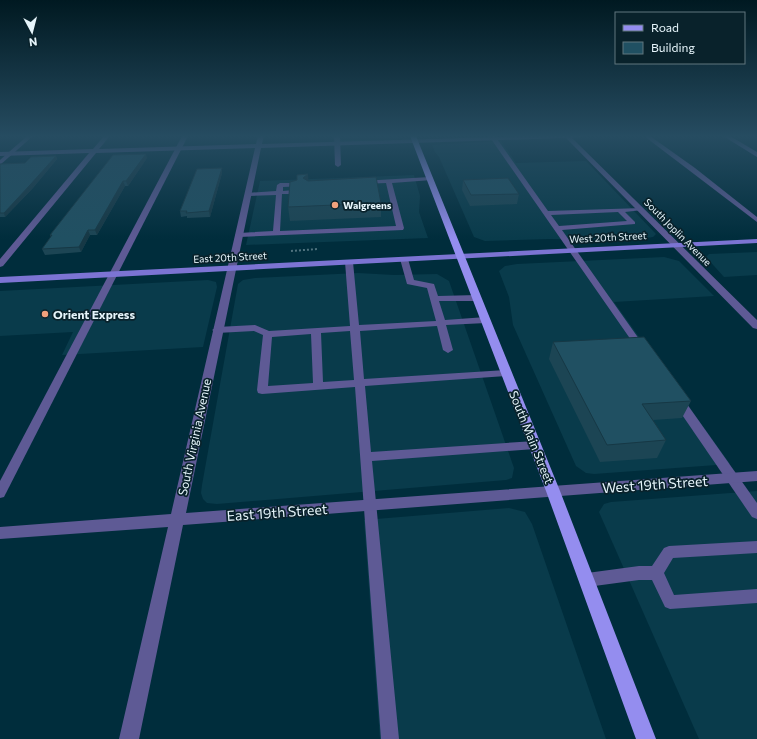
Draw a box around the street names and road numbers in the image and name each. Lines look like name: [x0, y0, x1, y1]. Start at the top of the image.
street label: South Joplin Avenue: [642, 196, 714, 268]
street label: West 20th Street: [569, 229, 647, 245]
street label: East 20th Street: [193, 249, 267, 265]
street label: South Virginia Avenue: [175, 377, 213, 497]
street label: South Main Street: [507, 389, 557, 486]
street label: West 19th Street: [602, 472, 709, 496]
street label: East 19th Street: [226, 500, 328, 524]

